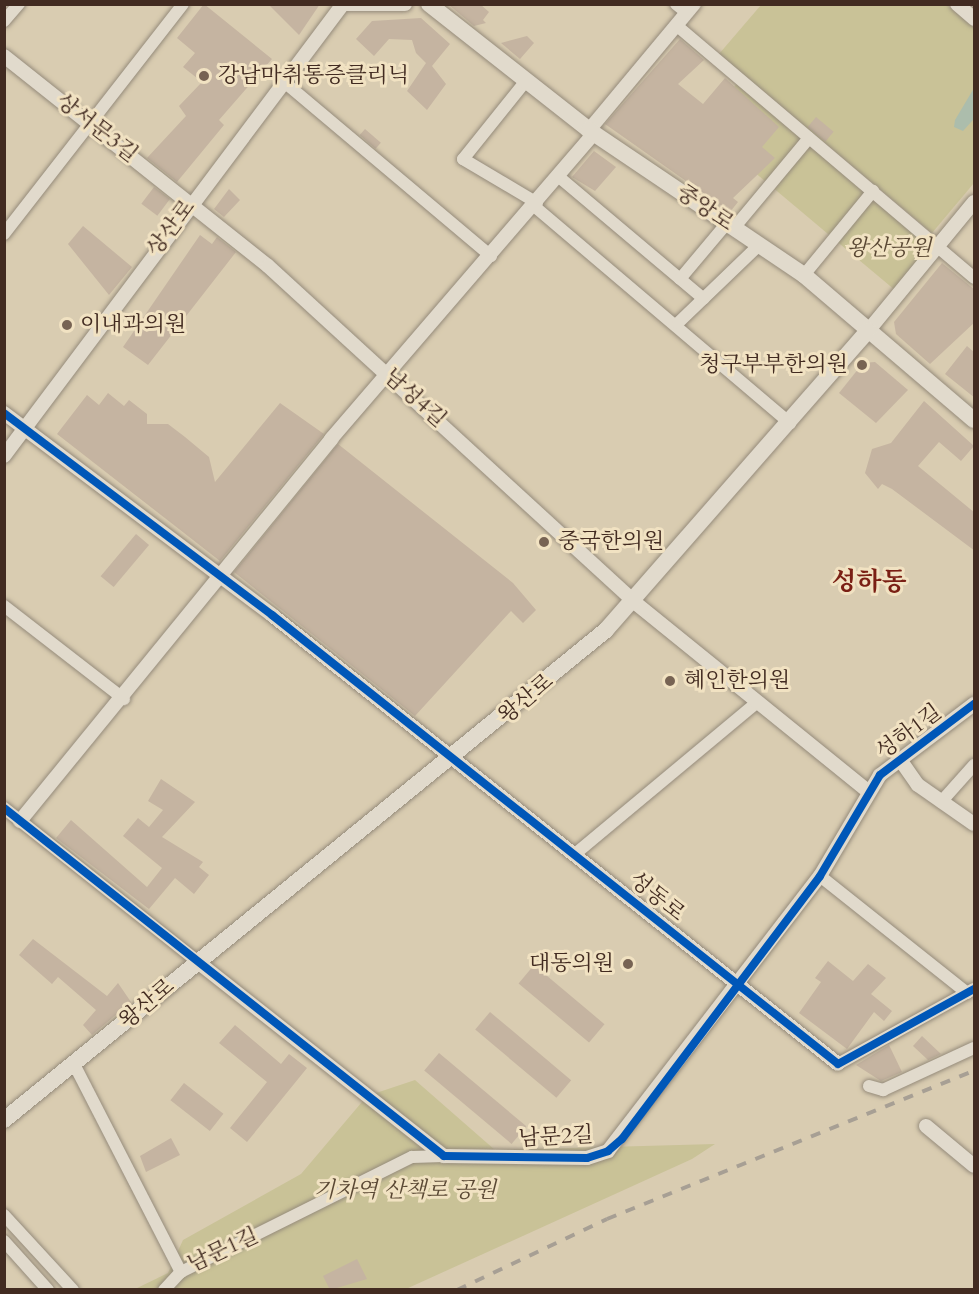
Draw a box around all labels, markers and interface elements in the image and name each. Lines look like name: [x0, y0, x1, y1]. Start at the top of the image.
place label: 강남마취통증클리닉: [218, 63, 409, 89]
marker: 강남마취통증클리닉: [195, 67, 213, 85]
street label: 상서문3길: [51, 88, 143, 168]
street label: 중앙로: [671, 179, 739, 237]
street label: 상산로: [141, 195, 201, 261]
park label: 왕산공원: [846, 236, 932, 262]
place label: 이내과의원: [80, 312, 186, 338]
marker: 이내과의원: [58, 316, 76, 334]
place label: 청구부부한의원: [699, 352, 848, 378]
marker: 청구부부한의원: [853, 356, 871, 374]
street label: 남성4길: [378, 363, 452, 433]
place label: 중국한의원: [558, 529, 664, 555]
marker: 중국한의원: [535, 533, 553, 551]
district label: 성하동: [831, 566, 907, 598]
street label: 왕산로: [493, 668, 559, 730]
place label: 혜인한의원: [684, 668, 790, 694]
marker: 혜인한의원: [661, 672, 679, 690]
street label: 성하1길: [871, 699, 947, 765]
street label: 성동로: [624, 867, 690, 927]
place label: 대동의원: [529, 951, 614, 977]
marker: 대동의원: [619, 955, 637, 973]
street label: 왕산로: [114, 973, 180, 1035]
street label: 남문2길: [518, 1122, 594, 1152]
park label: 기차역 산책로 공원: [314, 1178, 496, 1204]
street label: 남문1길: [183, 1222, 263, 1278]

